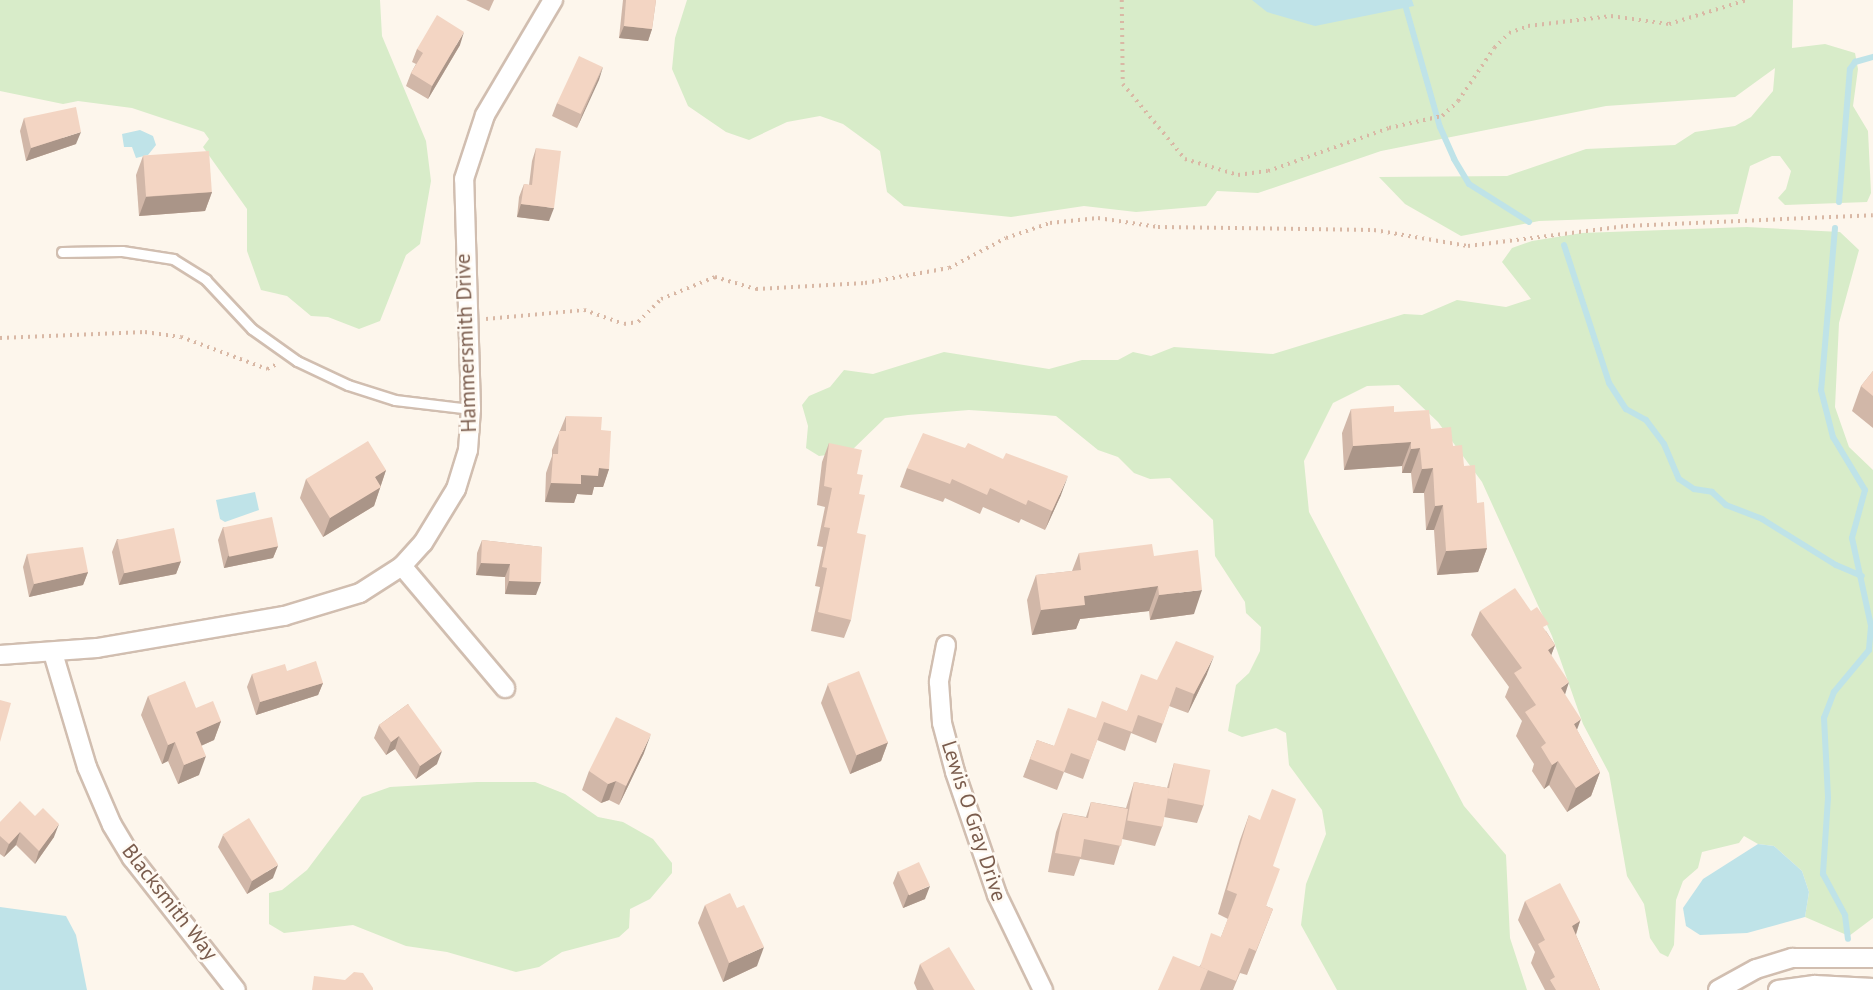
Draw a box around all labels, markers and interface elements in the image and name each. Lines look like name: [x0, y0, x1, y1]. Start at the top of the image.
street label: Hammersmith Drive: [450, 253, 482, 433]
street label: Lewis O Gray Drive: [936, 737, 1012, 905]
street label: Blacksmith Way: [117, 839, 223, 965]

